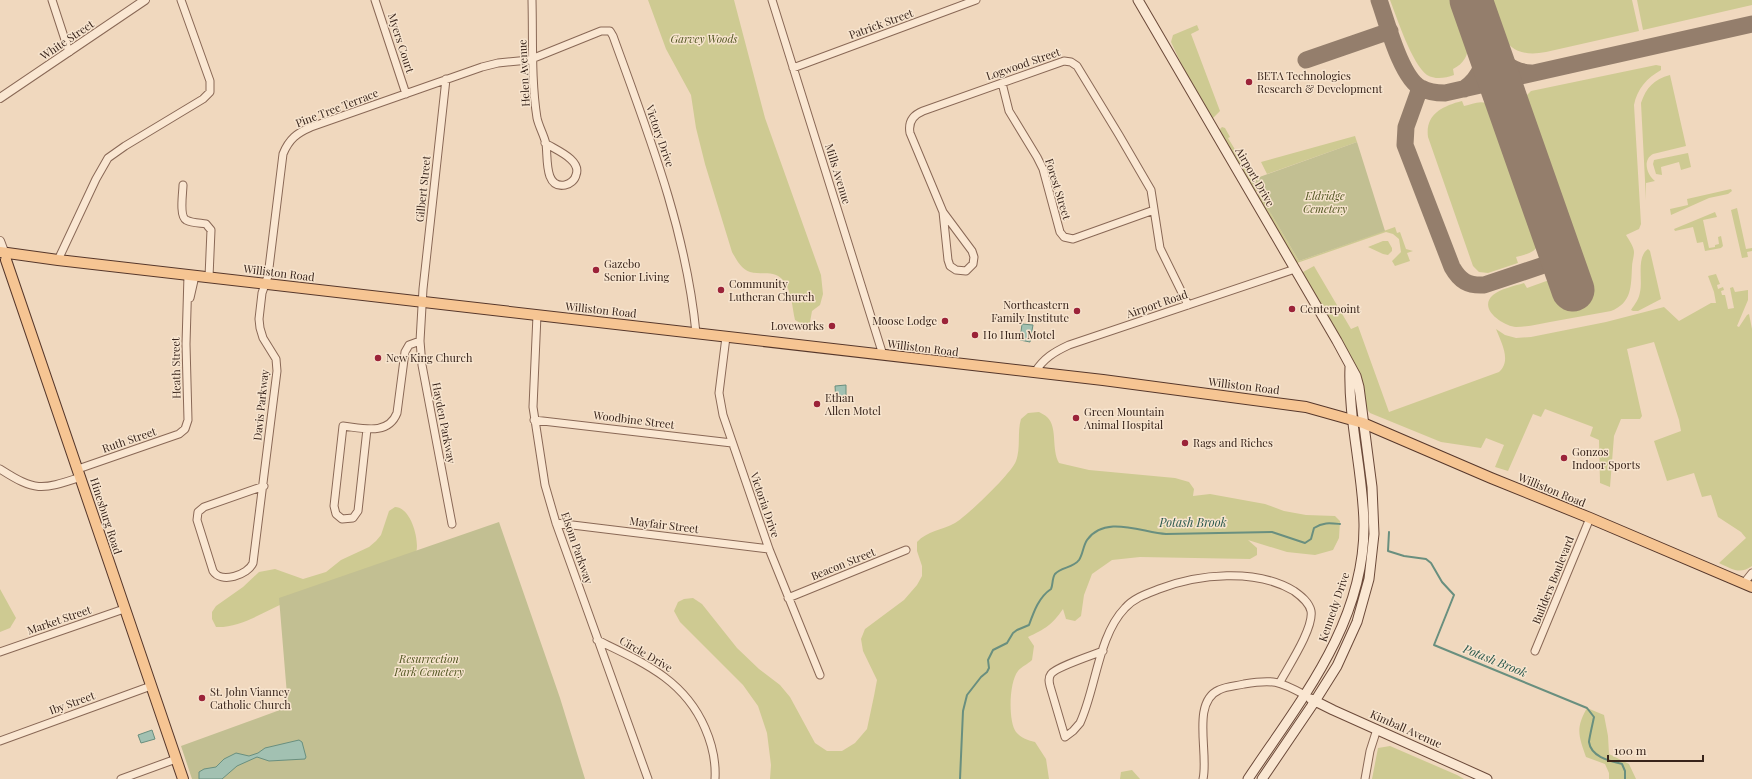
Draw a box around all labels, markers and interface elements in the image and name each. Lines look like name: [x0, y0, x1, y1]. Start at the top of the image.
street label: Patrick Street: [847, 5, 915, 42]
street label: Myers Court: [385, 11, 418, 75]
street label: White Street: [36, 16, 96, 64]
park label: Garvey Woods: [670, 31, 738, 46]
street label: Helen Avenue: [514, 38, 533, 107]
street label: Logwood Street: [984, 44, 1062, 83]
place label: BETA Technologies Research & Development: [1257, 68, 1383, 96]
marker: BETA Technologies Research & Development: [1244, 77, 1254, 87]
street label: Pine Tree Terrace: [293, 85, 381, 130]
street label: Victory Drive: [642, 102, 678, 169]
street label: Mills Avenue: [822, 142, 855, 206]
street label: Airport Drive: [1232, 144, 1279, 209]
street label: Gilbert Street: [412, 155, 433, 223]
street label: Forest Street: [1042, 156, 1075, 221]
park label: Eldridge Cemetery: [1303, 188, 1348, 216]
place label: Gazebo Senior Living: [604, 256, 669, 284]
street label: Williston Road: [242, 261, 316, 284]
marker: Gazebo Senior Living: [591, 265, 601, 275]
place label: Community Lutheran Church: [729, 276, 815, 304]
marker: Community Lutheran Church: [716, 285, 726, 295]
street label: Airport Road: [1123, 286, 1190, 321]
place label: Northeastern Family Institute: [991, 297, 1069, 325]
street label: Williston Road: [564, 298, 638, 321]
place label: Centerpoint: [1300, 301, 1360, 316]
marker: Centerpoint: [1287, 304, 1297, 314]
marker: Northeastern Family Institute: [1072, 306, 1082, 316]
place label: Moose Lodge: [872, 313, 937, 328]
marker: Moose Lodge: [940, 316, 950, 326]
place label: Loveworks: [771, 318, 824, 333]
marker: Loveworks: [827, 321, 837, 331]
place label: Ho Hum Motel: [983, 327, 1055, 342]
marker: Ho Hum Motel: [970, 330, 980, 340]
street label: Williston Road: [886, 336, 960, 359]
street label: Heath Street: [167, 337, 184, 399]
place label: New King Church: [386, 350, 473, 365]
marker: New King Church: [373, 353, 383, 363]
street label: Davis Parkway: [249, 368, 272, 441]
street label: Williston Road: [1207, 374, 1281, 397]
street label: Hayden Parkway: [429, 381, 460, 465]
place label: Ethan Allen Motel: [824, 390, 881, 418]
marker: Ethan Allen Motel: [812, 399, 822, 409]
place label: Green Mountain Animal Hospital: [1083, 404, 1165, 432]
street label: Woodbine Street: [592, 407, 676, 432]
marker: Green Mountain Animal Hospital: [1071, 413, 1081, 423]
street label: Ruth Street: [100, 423, 158, 456]
place label: Rags and Riches: [1193, 435, 1273, 450]
marker: Rags and Riches: [1180, 438, 1190, 448]
place label: Gonzos Indoor Sports: [1572, 444, 1640, 472]
marker: Gonzos Indoor Sports: [1559, 453, 1569, 463]
street label: Victoria Drive: [747, 469, 784, 540]
street label: Williston Road: [1515, 469, 1589, 510]
street label: Hinesburg Road: [87, 476, 126, 557]
street label: Elsom Parkway: [558, 510, 597, 586]
street label: Mayfair Street: [629, 513, 700, 536]
water label: Potash Brook: [1158, 514, 1227, 530]
street label: Builders Boulevard: [1528, 533, 1577, 626]
street label: Beacon Street: [808, 544, 877, 583]
street label: Kennedy Drive: [1315, 570, 1353, 644]
street label: Market Street: [25, 602, 93, 638]
street label: Circle Drive: [617, 632, 676, 675]
water label: Potash Brook: [1460, 640, 1530, 680]
park label: Resurrection Park Cemetery: [393, 651, 464, 679]
place label: St. John Vianney Catholic Church: [210, 684, 291, 712]
street label: Iby Street: [47, 687, 97, 718]
marker: St. John Vianney Catholic Church: [197, 693, 207, 703]
street label: Kimball Avenue: [1368, 706, 1445, 751]
scale bar: [1608, 737, 1703, 763]
text: 100 m: [1614, 742, 1647, 758]

